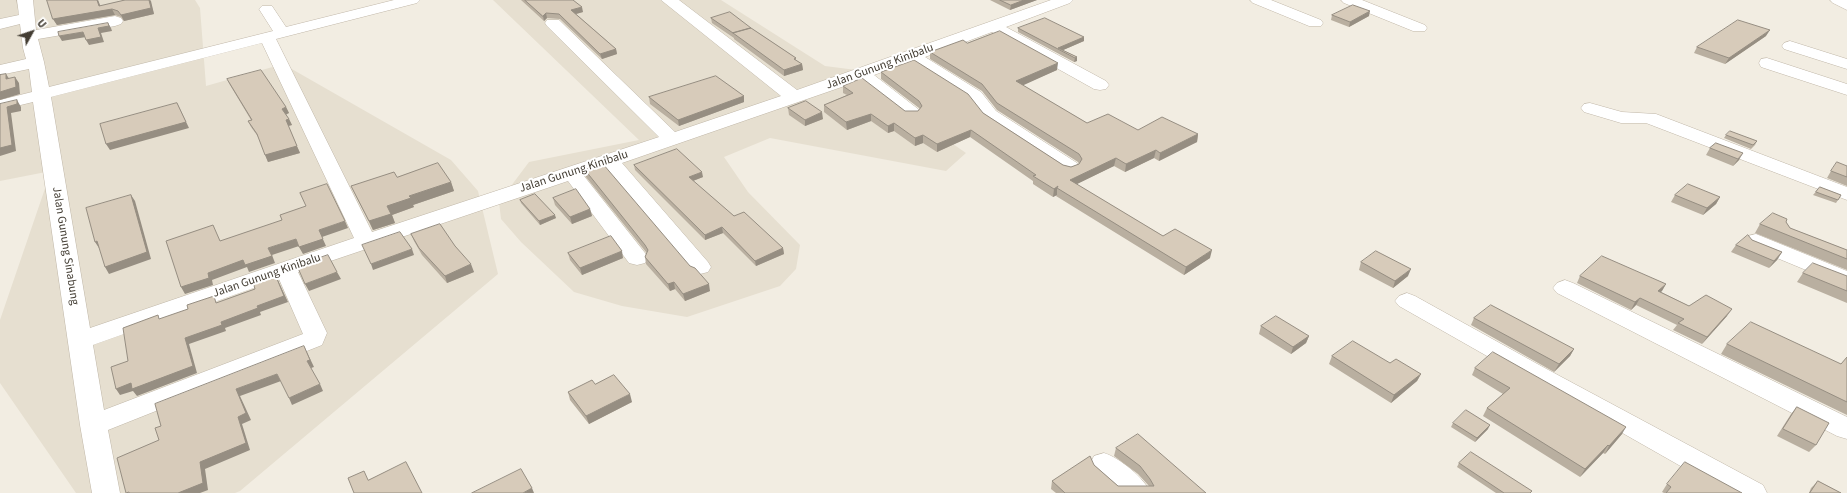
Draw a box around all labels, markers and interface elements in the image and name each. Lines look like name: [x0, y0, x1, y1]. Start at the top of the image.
north arrow: [12, 12, 52, 52]
text: U: [33, 16, 50, 32]
street label: Jalan Gunung Kinibalu: [824, 41, 936, 93]
street label: Jalan Gunung Kinibalu: [518, 148, 630, 196]
street label: Jalan Gunung Sinabung: [49, 186, 81, 306]
street label: Jalan Gunung Kinibalu: [211, 251, 323, 301]

